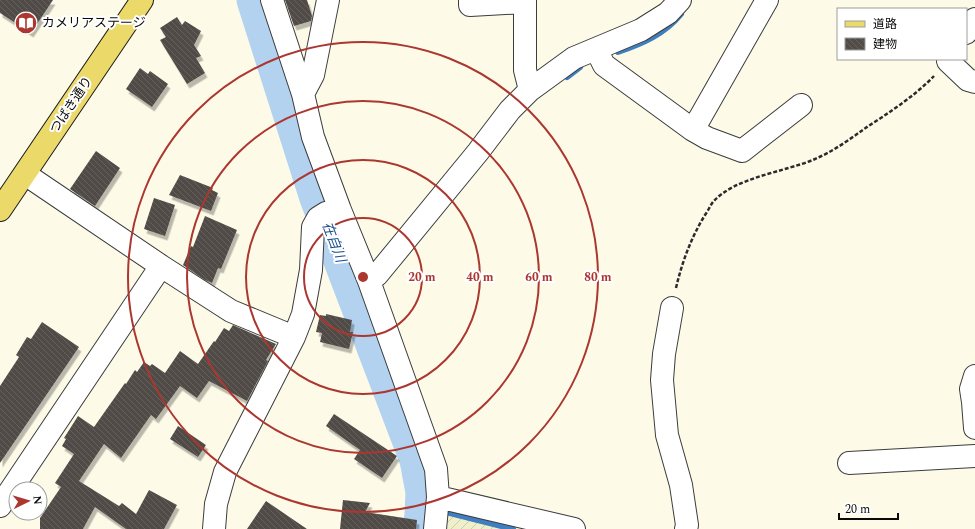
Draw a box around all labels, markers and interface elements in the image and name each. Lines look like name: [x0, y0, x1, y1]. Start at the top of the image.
legend: [837, 8, 967, 60]
library icon: カメリアステージ: [13, 10, 39, 36]
place label: カメリアステージ: [42, 13, 146, 33]
text: 道路: [873, 15, 897, 34]
text: 建物: [873, 35, 897, 54]
street label: つばき通り: [45, 72, 97, 138]
water label: 在自川: [317, 219, 352, 267]
text: 20 m: [408, 268, 436, 287]
text: 40 m: [466, 268, 494, 287]
text: 60 m: [525, 268, 553, 287]
text: 80 m: [584, 268, 612, 287]
centre of rings: [356, 270, 370, 284]
north arrow: [8, 481, 48, 521]
text: N: [29, 495, 46, 505]
scale bar: [839, 495, 898, 521]
text: 20 m: [845, 500, 870, 519]

